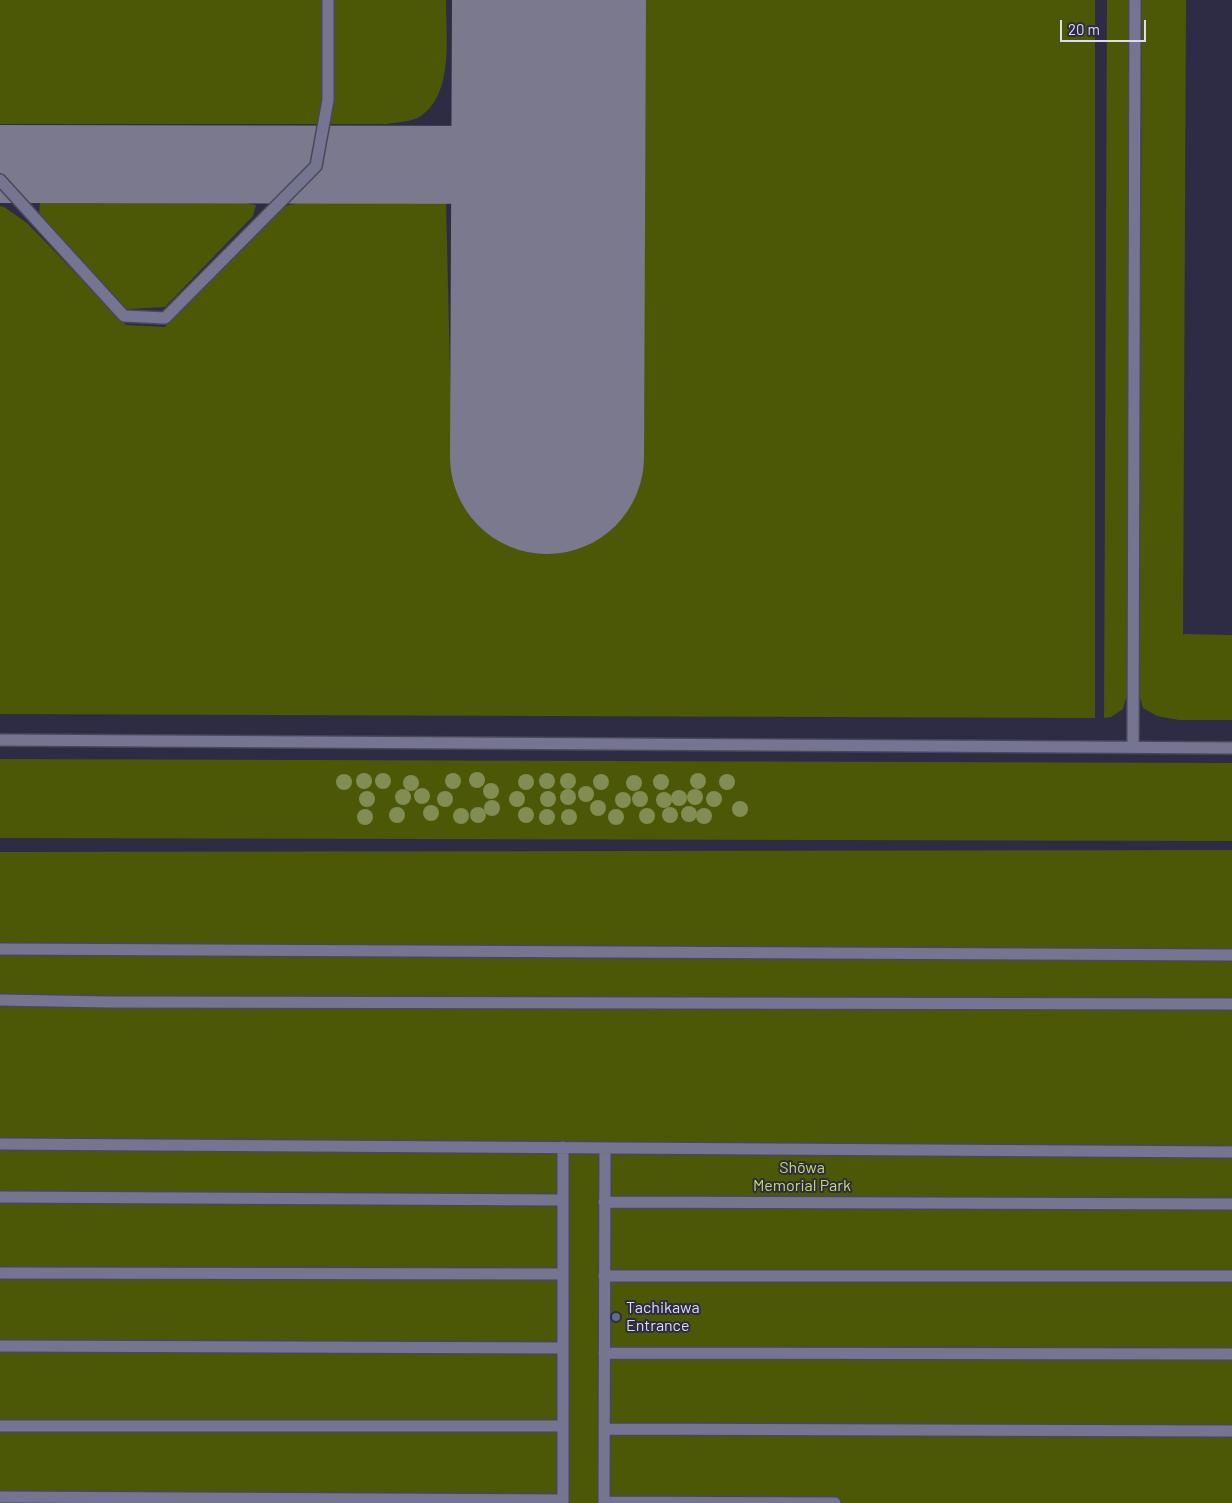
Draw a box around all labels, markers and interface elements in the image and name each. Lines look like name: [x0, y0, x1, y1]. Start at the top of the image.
scale bar: [1062, 10, 1148, 42]
text: 20 m: [1068, 20, 1100, 38]
park label: Shōwa Memorial Park: [753, 1158, 851, 1196]
place label: Tachikawa Entrance: [626, 1298, 700, 1336]
marker: Tachikawa Entrance: [610, 1311, 622, 1323]

